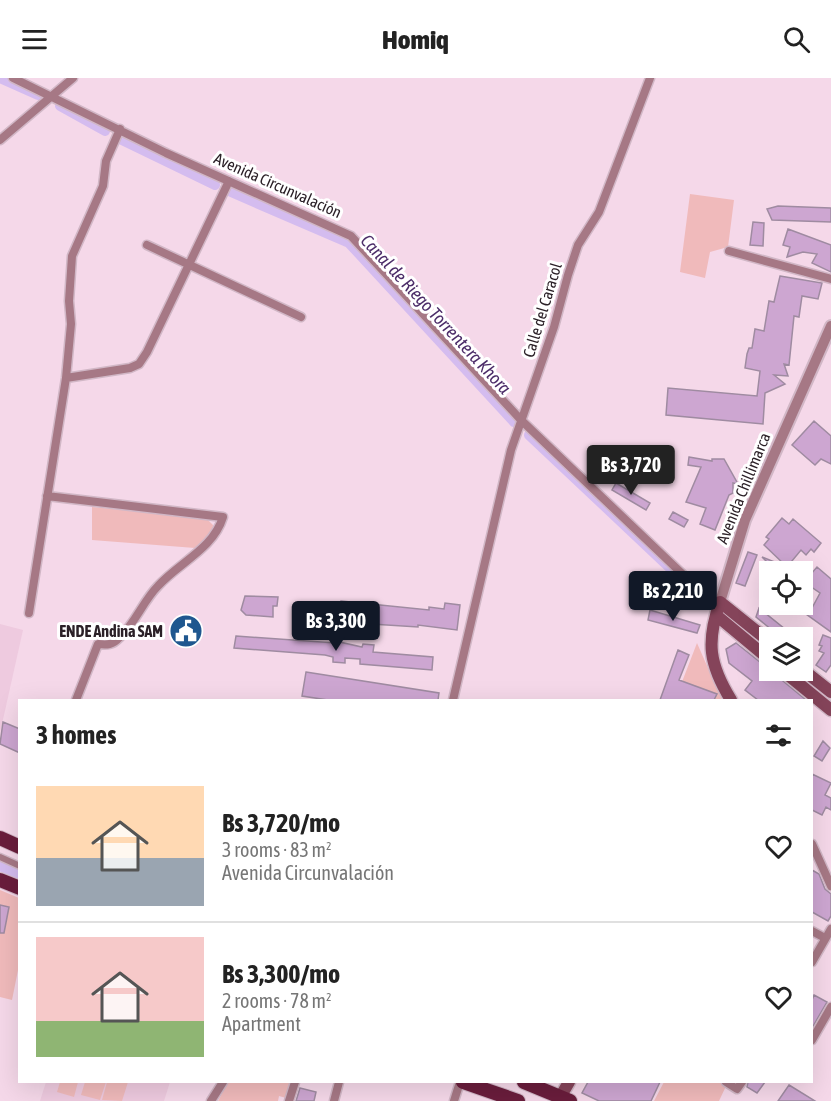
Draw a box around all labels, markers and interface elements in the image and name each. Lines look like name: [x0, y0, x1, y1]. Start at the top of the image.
icon: menu: [18, 23, 51, 56]
icon: search: [780, 23, 813, 56]
text: Homiq: [382, 24, 449, 55]
street label: Avenida Circunvalación: [211, 149, 345, 221]
water label: Canal de Riego Torrentera Khora: [357, 230, 516, 398]
street label: Calle del Caracol: [519, 260, 565, 359]
street label: Avenida Chillimarca: [713, 430, 773, 546]
pin: Bs 3,720: [569, 445, 693, 496]
text: Bs 3,720: [601, 453, 661, 476]
map controls: [759, 561, 813, 681]
button: locate: [759, 561, 813, 615]
pin: Bs 2,210: [611, 571, 735, 622]
text: Bs 2,210: [643, 579, 703, 602]
pin: Bs 3,300: [274, 601, 398, 652]
text: Bs 3,300: [306, 609, 366, 632]
public building icon: ENDE Andina SAM: [168, 613, 204, 649]
place label: ENDE Andina SAM: [59, 622, 163, 640]
button: layers: [759, 627, 813, 681]
icon: filters: [762, 719, 795, 752]
text: 3 homes: [36, 720, 116, 750]
text: Bs 3,720/mo: [222, 808, 340, 838]
icon: home: [84, 810, 156, 882]
icon: heart: [762, 830, 795, 863]
text: 3 rooms · 83 m²: [222, 838, 332, 861]
text: Avenida Circunvalación: [222, 861, 394, 884]
text: Bs 3,300/mo: [222, 959, 340, 989]
icon: home: [84, 961, 156, 1033]
icon: heart: [762, 981, 795, 1014]
text: 2 rooms · 78 m²: [222, 989, 332, 1012]
text: Apartment: [222, 1012, 301, 1035]

